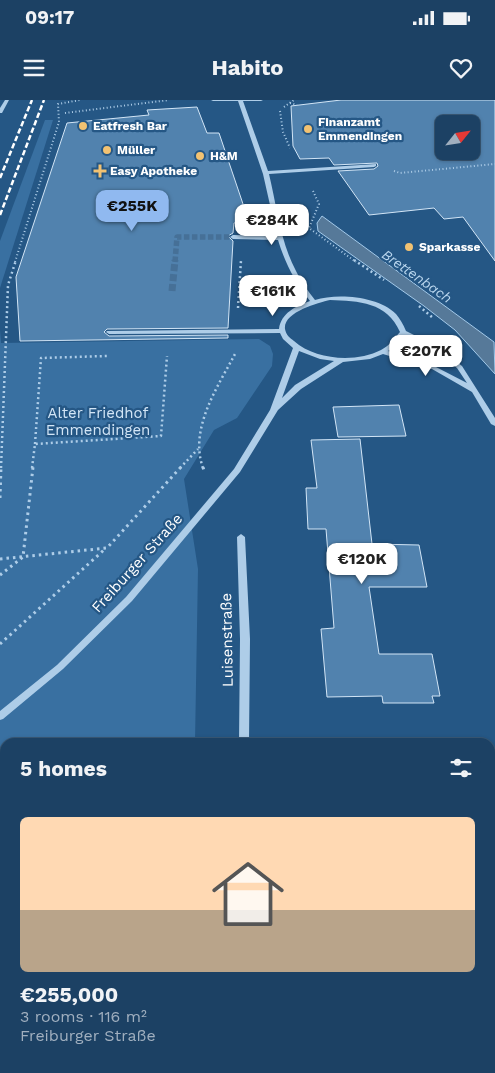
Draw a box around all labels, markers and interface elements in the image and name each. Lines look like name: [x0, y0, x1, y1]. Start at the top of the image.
text: 09:17: [25, 6, 74, 29]
icon: menu: [20, 54, 48, 82]
icon: heart: [447, 54, 475, 82]
text: Habito: [212, 55, 284, 80]
place label: Finanzamt Emmendingen: [318, 115, 402, 143]
north arrow: [435, 115, 480, 160]
map controls: [435, 115, 480, 160]
place label: Eatfresh Bar: [93, 119, 168, 133]
marker: Eatfresh Bar: [77, 120, 89, 132]
marker: Finanzamt Emmendingen: [302, 123, 314, 135]
place label: Müller: [117, 143, 156, 157]
marker: Müller: [101, 144, 113, 156]
place label: H&M: [210, 149, 238, 163]
marker: H&M: [194, 150, 206, 162]
place label: Easy Apotheke: [110, 164, 197, 178]
marker: Easy Apotheke: [94, 165, 106, 177]
pin: €255K: [97, 190, 167, 232]
text: €255K: [107, 196, 157, 215]
pin: €284K: [237, 204, 307, 246]
text: €284K: [246, 210, 298, 229]
place label: Sparkasse: [419, 240, 480, 254]
marker: Sparkasse: [403, 241, 415, 253]
water label: Brettenbach: [379, 246, 455, 306]
pin: €161K: [238, 274, 308, 317]
text: €161K: [250, 281, 296, 300]
pin: €207K: [391, 334, 461, 377]
text: €207K: [400, 341, 452, 360]
park label: Alter Friedhof Emmendingen: [46, 404, 150, 439]
street label: Freiburger Straße: [88, 510, 186, 616]
pin: €120K: [327, 542, 397, 585]
text: €120K: [337, 549, 387, 568]
street label: Luisenstraße: [217, 593, 237, 687]
icon: filters: [447, 754, 475, 782]
text: 5 homes: [20, 756, 107, 781]
icon: home: [203, 849, 293, 939]
text: €255,000: [20, 982, 118, 1007]
text: 3 rooms · 116 m²: [20, 1007, 147, 1026]
text: Freiburger Straße: [20, 1026, 156, 1045]

